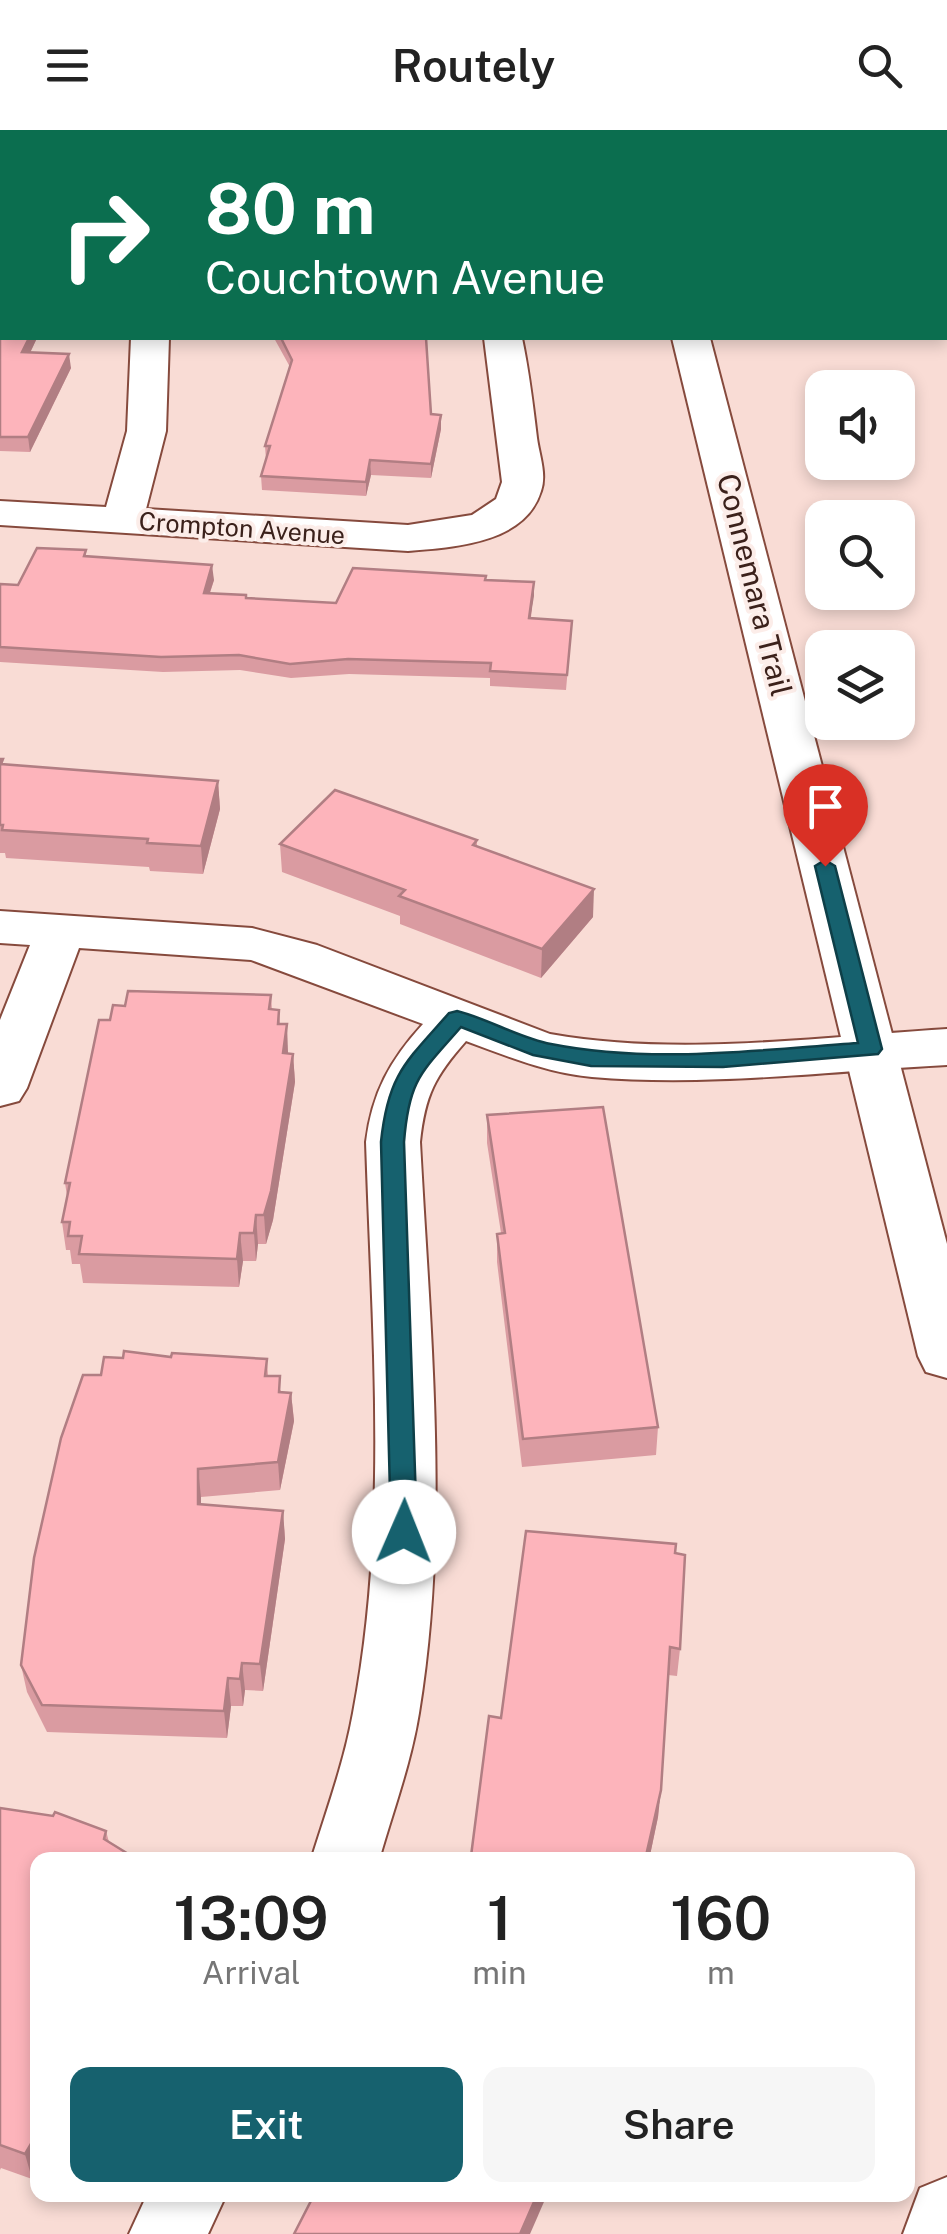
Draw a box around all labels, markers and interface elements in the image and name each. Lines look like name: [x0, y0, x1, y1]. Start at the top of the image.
icon: menu: [40, 38, 95, 93]
icon: search: [852, 38, 907, 93]
text: Routely: [392, 39, 555, 92]
text: 80 m: [205, 167, 375, 250]
icon: right: [40, 170, 170, 300]
text: Couchtown Avenue: [205, 251, 605, 304]
map controls: [805, 370, 915, 740]
button: sound: [805, 370, 915, 480]
street label: Connemara Trail: [710, 470, 800, 700]
button: search: [805, 500, 915, 610]
street label: Crompton Avenue: [138, 506, 346, 550]
button: layers: [805, 630, 915, 740]
pin: [783, 764, 868, 867]
icon: arrive: [798, 779, 853, 834]
position arrow: [352, 1480, 456, 1584]
text: 13:09: [174, 1883, 329, 1954]
text: 1: [487, 1883, 512, 1954]
text: 160: [670, 1883, 771, 1954]
text: Arrival: [202, 1954, 301, 1991]
text: min: [472, 1954, 527, 1991]
text: m: [707, 1954, 735, 1991]
button: Exit: [70, 2067, 463, 2182]
button: Share: [483, 2067, 875, 2182]

